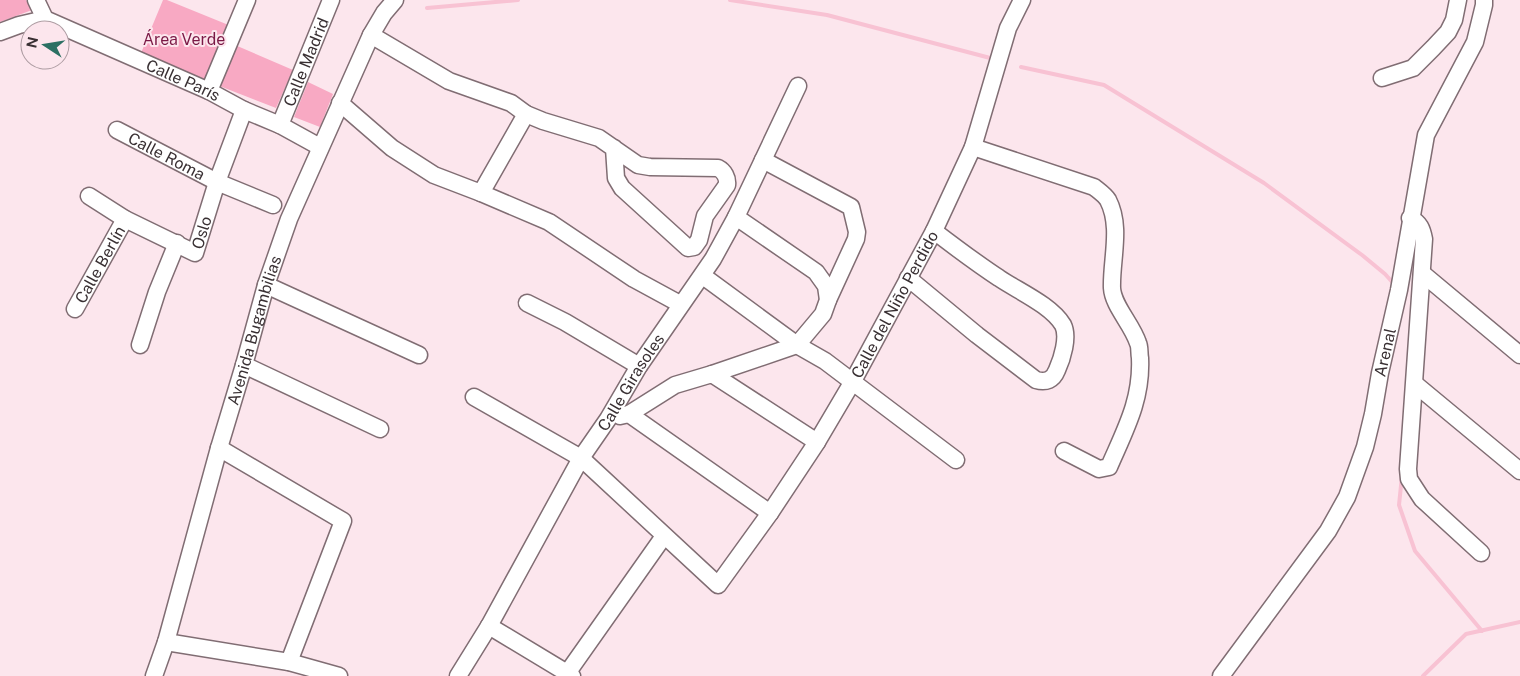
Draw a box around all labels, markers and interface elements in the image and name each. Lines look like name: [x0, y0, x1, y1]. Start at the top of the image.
street label: Calle Madrid: [280, 15, 333, 109]
north arrow: [20, 20, 70, 70]
park label: Área Verde: [143, 29, 225, 49]
text: N: [23, 35, 41, 49]
street label: Calle París: [143, 56, 223, 105]
street label: Calle Roma: [125, 128, 208, 184]
street label: Oslo: [188, 214, 216, 251]
street label: Calle Berlín: [71, 223, 129, 307]
street label: Calle del Niño Perdido: [847, 228, 942, 381]
street label: Avenida Bugambilias: [224, 253, 285, 407]
street label: Arenal: [1370, 326, 1400, 379]
street label: Calle Girasoles: [594, 330, 668, 435]

